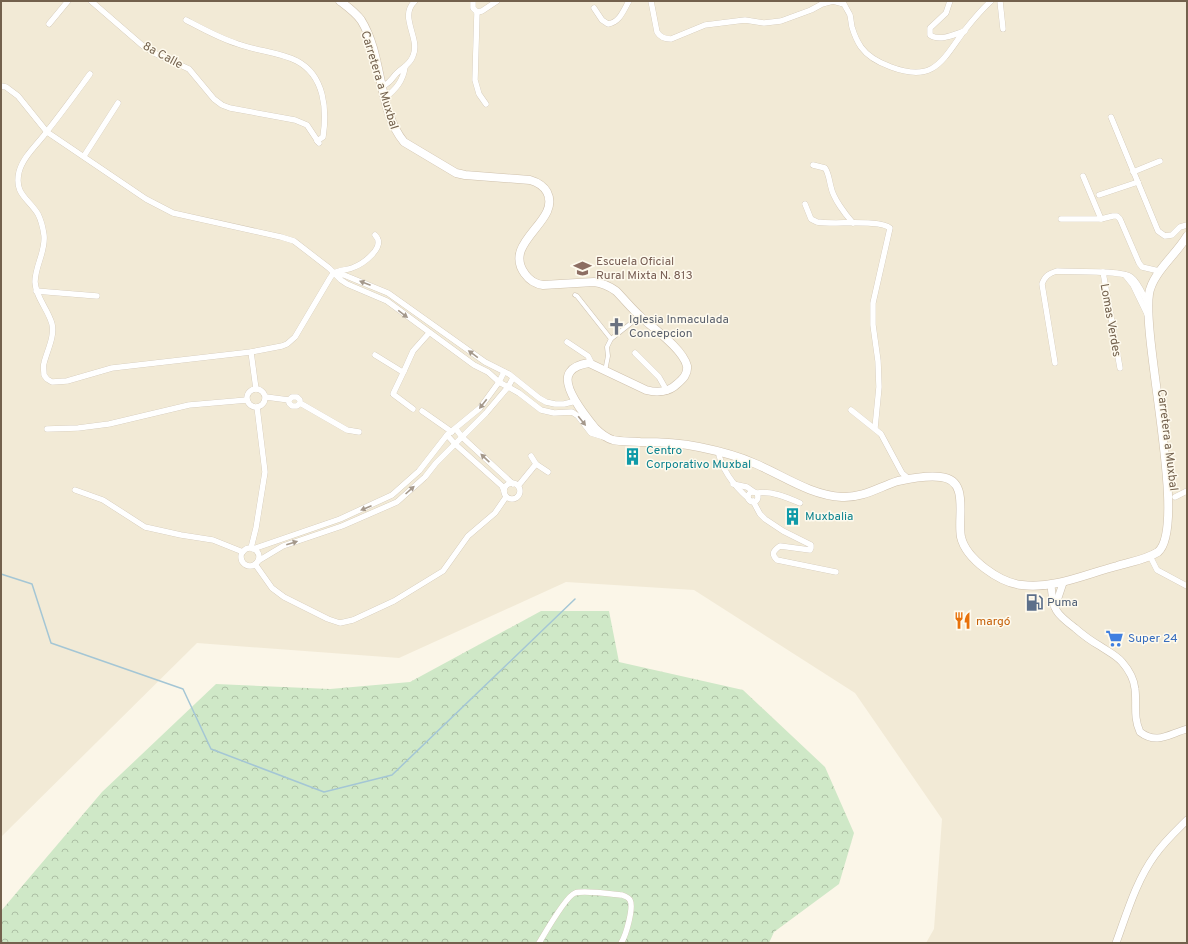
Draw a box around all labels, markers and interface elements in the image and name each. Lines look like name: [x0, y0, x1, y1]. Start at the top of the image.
street label: Carretera a Muxbal: [356, 29, 402, 132]
street label: 8a Calle: [140, 39, 185, 73]
place label: Escuela Oficial Rural Mixta N. 813: [596, 254, 693, 284]
school or university icon: Escuela Oficial Rural Mixta N. 813: [573, 258, 593, 278]
one-way arrow: [358, 279, 370, 285]
street label: Lomas Verdes: [1096, 282, 1124, 358]
one-way arrow: [398, 310, 409, 318]
place label: Iglesia Inmaculada Concepcion: [629, 312, 729, 342]
church icon: Iglesia Inmaculada Concepcion: [606, 316, 626, 336]
one-way arrow: [468, 350, 478, 358]
street label: Carretera a Muxbal: [1153, 388, 1181, 492]
one-way arrow: [478, 399, 487, 410]
one-way arrow: [577, 415, 586, 426]
place label: Centro Corporativo Muxbal: [646, 443, 751, 473]
building icon: Centro Corporativo Muxbal: [623, 447, 643, 467]
one-way arrow: [479, 453, 490, 462]
one-way arrow: [405, 485, 415, 495]
one-way arrow: [360, 505, 372, 511]
building icon: Muxbalia: [782, 506, 802, 526]
place label: Muxbalia: [805, 509, 853, 525]
one-way arrow: [287, 540, 299, 546]
fuel station icon: Puma: [1024, 592, 1044, 612]
place label: Puma: [1047, 595, 1078, 611]
restaurant icon: margó: [953, 611, 973, 631]
place label: margó: [976, 614, 1011, 630]
supermarket icon: Super 24: [1105, 628, 1125, 648]
place label: Super 24: [1128, 631, 1178, 647]

